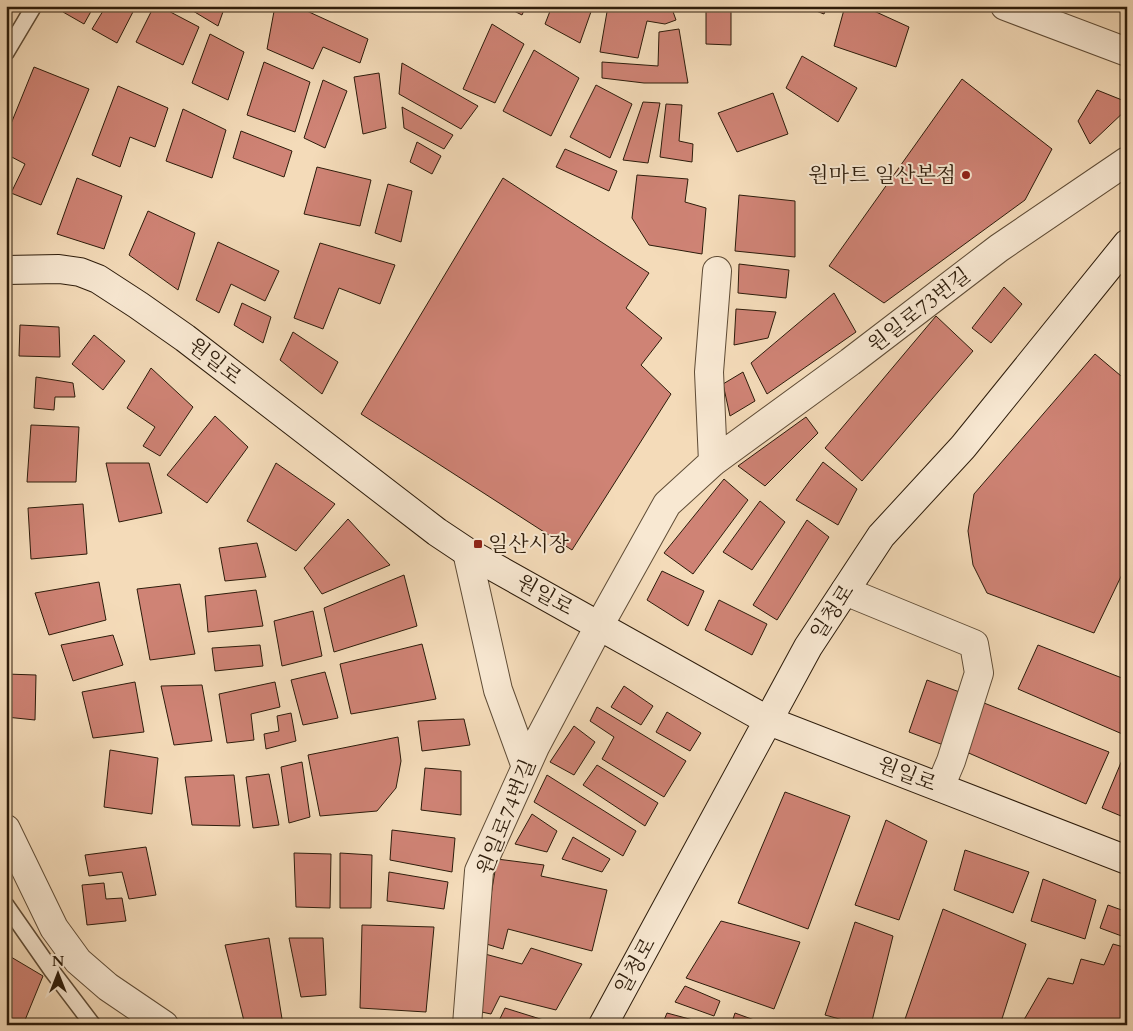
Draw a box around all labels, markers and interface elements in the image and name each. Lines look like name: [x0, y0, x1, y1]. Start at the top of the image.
place label: 원마트 일산본점: [808, 161, 956, 190]
marker: 원마트 일산본점: [960, 169, 972, 181]
street label: 원일로73번길: [862, 261, 977, 360]
street label: 원일로: [182, 331, 248, 392]
place label: 일산시장: [488, 530, 570, 559]
marker: 일산시장: [472, 538, 484, 550]
street label: 원일로: [511, 568, 578, 623]
street label: 일청로: [804, 579, 861, 646]
street label: 원일로: [873, 750, 940, 799]
street label: 원일로74번길: [470, 755, 543, 880]
street label: 일청로: [608, 933, 663, 1000]
north arrow: [32, 948, 82, 998]
text: N: [52, 952, 64, 971]

